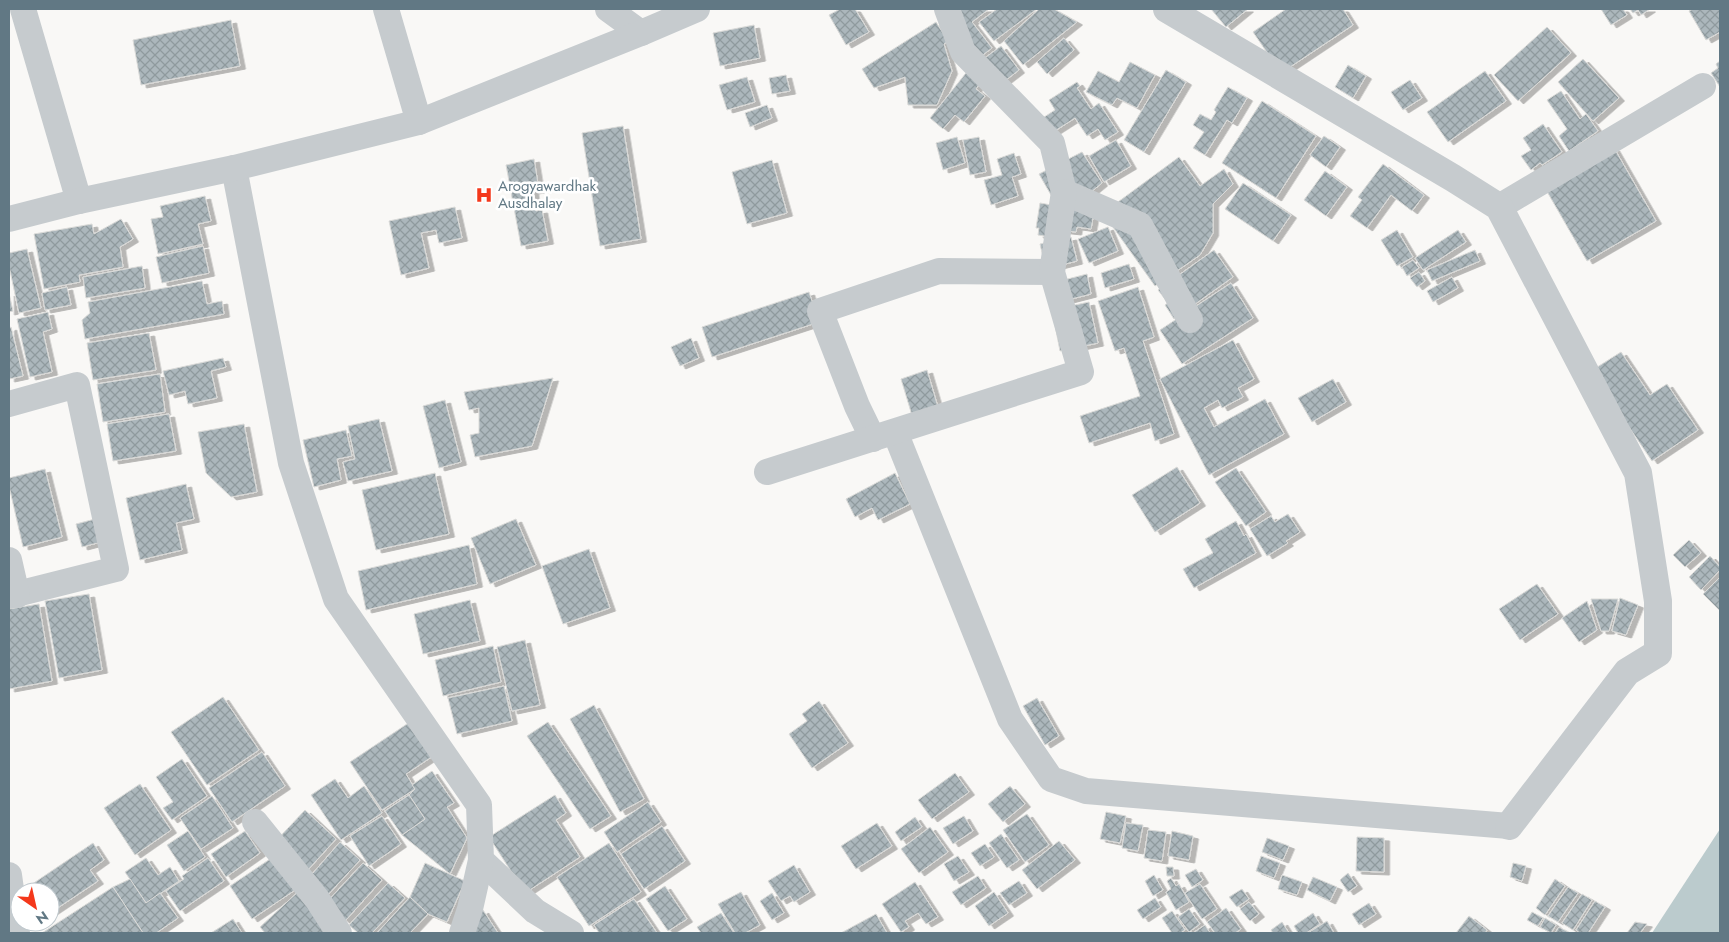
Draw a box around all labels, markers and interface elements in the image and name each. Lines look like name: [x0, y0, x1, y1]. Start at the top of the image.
place label: Arogyawardhak Ausdhalay: [498, 175, 597, 214]
hospital icon: Arogyawardhak Ausdhalay: [474, 185, 494, 205]
north arrow: [10, 882, 60, 932]
text: N: [32, 906, 52, 929]

